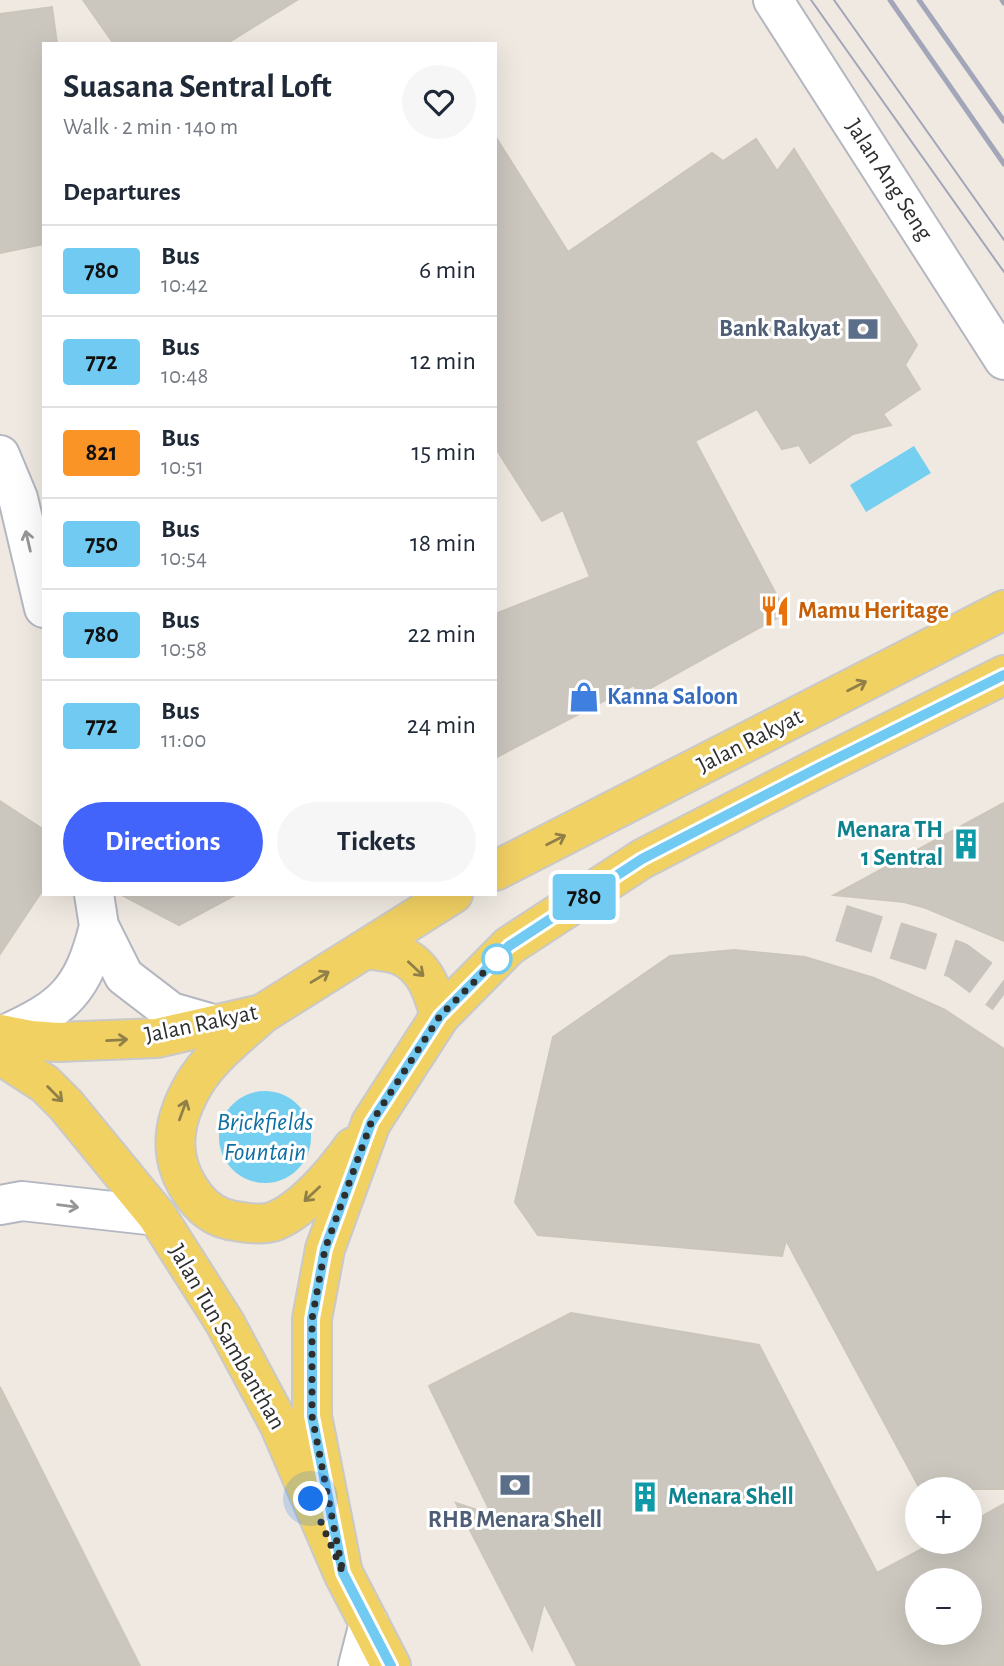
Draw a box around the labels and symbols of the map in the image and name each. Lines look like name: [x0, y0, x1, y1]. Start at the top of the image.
street label: Jalan Ang Seng: [841, 115, 937, 245]
bank icon: Bank Rakyat: [846, 312, 880, 346]
place label: Bank Rakyat: [719, 317, 840, 341]
one-way arrow: [21, 531, 34, 553]
restaurant icon: Mamu Heritage: [758, 594, 792, 628]
place label: Mamu Heritage: [798, 599, 949, 623]
one-way arrow: [846, 678, 866, 692]
shop icon: Kanna Saloon: [567, 680, 601, 714]
place label: Kanna Saloon: [607, 685, 738, 709]
street label: Jalan Rakyat: [693, 704, 807, 778]
place label: Menara TH 1 Sentral: [837, 818, 943, 870]
building icon: Menara TH 1 Sentral: [949, 827, 983, 861]
one-way arrow: [545, 833, 566, 847]
line badge: 780: [544, 874, 624, 920]
unlabelled marker: [482, 944, 512, 974]
one-way arrow: [407, 960, 424, 977]
one-way arrow: [309, 970, 329, 984]
street label: Jalan Rakyat: [142, 1000, 260, 1048]
one-way arrow: [105, 1033, 128, 1046]
one-way arrow: [47, 1086, 64, 1103]
one-way arrow: [178, 1100, 190, 1122]
water label: Brickfields Fountain: [217, 1109, 313, 1165]
one-way arrow: [303, 1186, 321, 1202]
one-way arrow: [56, 1200, 78, 1213]
street label: Jalan Tun Sambanthan: [164, 1240, 290, 1434]
bank icon: RHB Menara Shell: [498, 1468, 532, 1502]
building icon: Menara Shell: [628, 1480, 662, 1514]
your location: [293, 1481, 328, 1516]
place label: Menara Shell: [668, 1485, 794, 1509]
place label: RHB Menara Shell: [428, 1508, 602, 1532]

